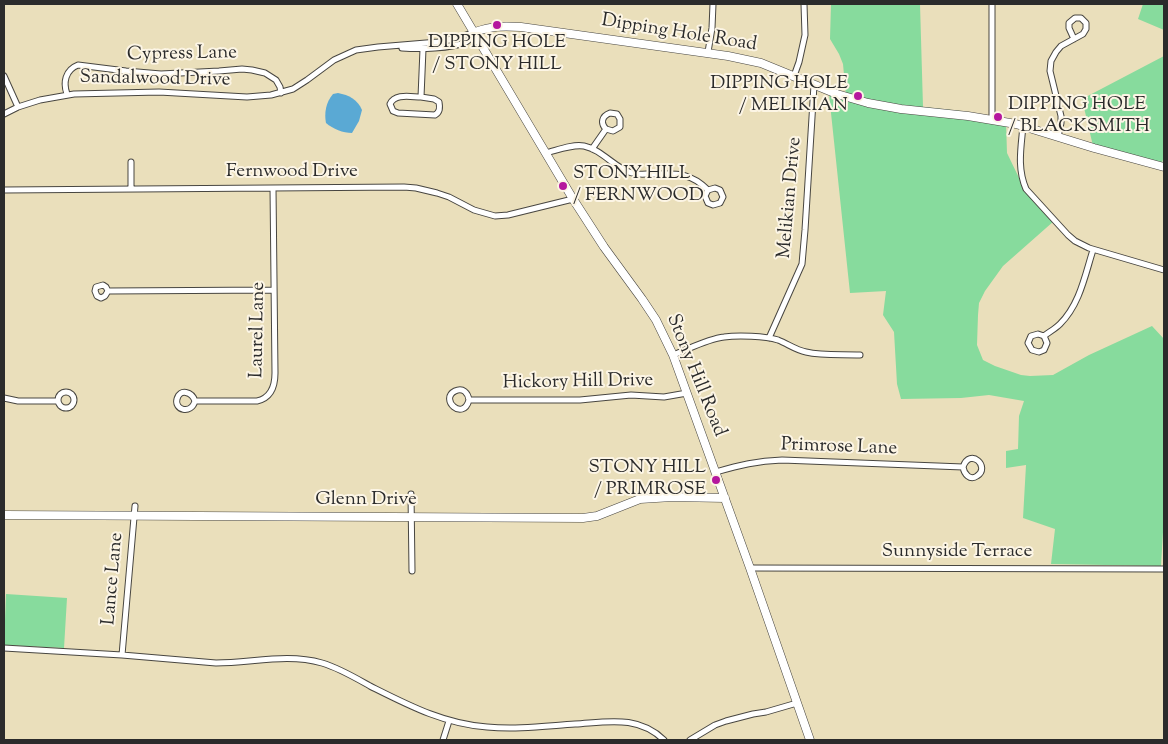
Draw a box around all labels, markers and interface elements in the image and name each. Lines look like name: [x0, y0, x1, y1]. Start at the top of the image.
street label: Dipping Hole Road: [600, 10, 758, 58]
marker: DIPPING HOLE / STONY HILL: [491, 19, 503, 31]
place label: DIPPING HOLE / STONY HILL: [428, 33, 566, 77]
street label: Cypress Lane: [127, 43, 237, 67]
street label: Sandalwood Drive: [79, 67, 231, 93]
place label: DIPPING HOLE / MELIKIAN: [710, 74, 848, 118]
marker: DIPPING HOLE / MELIKIAN: [852, 90, 864, 102]
place label: DIPPING HOLE / BLACKSMITH: [1008, 95, 1150, 139]
marker: DIPPING HOLE / BLACKSMITH: [992, 111, 1004, 123]
street label: Melikian Drive: [774, 136, 808, 260]
street label: Fernwood Drive: [226, 162, 358, 184]
place label: STONY HILL / FERNWOOD: [573, 164, 704, 208]
marker: STONY HILL / FERNWOOD: [557, 180, 569, 192]
street label: Laurel Lane: [247, 282, 271, 378]
street label: Stony Hill Road: [660, 311, 730, 441]
street label: Hickory Hill Drive: [502, 370, 654, 396]
street label: Primrose Lane: [780, 435, 898, 461]
place label: STONY HILL / PRIMROSE: [588, 458, 706, 502]
marker: STONY HILL / PRIMROSE: [710, 474, 722, 486]
street label: Glenn Drive: [315, 490, 417, 512]
street label: Lance Lane: [99, 532, 129, 626]
street label: Sunnyside Terrace: [882, 542, 1032, 564]

